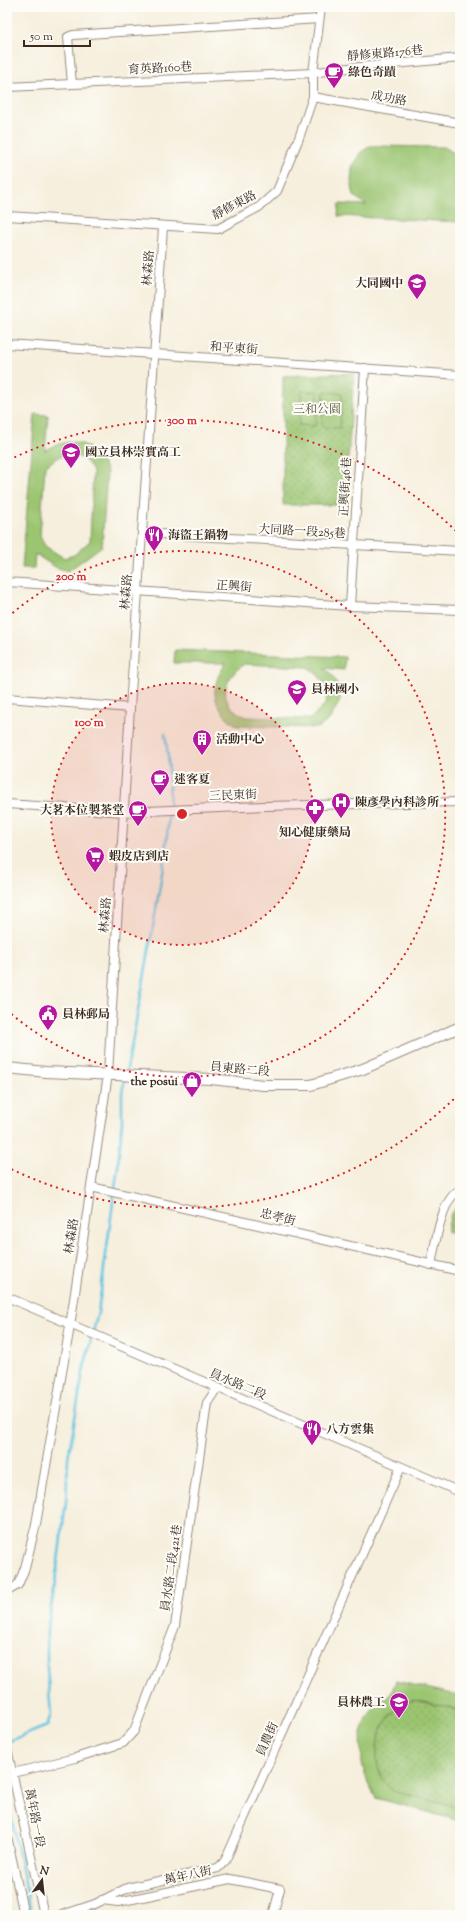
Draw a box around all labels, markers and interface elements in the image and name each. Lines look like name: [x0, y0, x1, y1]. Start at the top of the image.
scale bar: [24, 22, 90, 48]
text: 50 m: [29, 28, 53, 46]
street label: 靜修東路176巷: [346, 42, 424, 66]
street label: 育英路160巷: [127, 58, 193, 80]
cafe icon: 綠色奇蹟: [323, 61, 345, 89]
place label: 綠色奇蹟: [348, 64, 396, 82]
street label: 成功路: [370, 87, 408, 111]
street label: 靜修東路: [209, 187, 260, 225]
street label: 林森路: [139, 249, 159, 287]
school or university icon: 大同國中: [406, 272, 428, 300]
place label: 大同國中: [355, 275, 403, 293]
street label: 和平東街: [209, 338, 259, 360]
park label: 三和公園: [293, 401, 341, 419]
text: 300 m: [167, 412, 197, 430]
school or university icon: 國立員林崇實高工: [60, 441, 82, 469]
place label: 國立員林崇實高工: [85, 444, 181, 462]
street label: 正興街46巷: [335, 457, 357, 517]
street label: 大同路一段285巷: [258, 521, 346, 543]
restaurant icon: 海盜王鍋物: [143, 524, 165, 552]
place label: 海盜王鍋物: [168, 527, 228, 545]
text: 200 m: [56, 568, 86, 586]
street label: 林森路: [117, 573, 137, 611]
street label: 正興街: [215, 577, 254, 597]
school or university icon: 員林國小: [286, 678, 308, 706]
place label: 員林國小: [311, 681, 359, 699]
text: 100 m: [73, 714, 104, 732]
building icon: 活動中心: [191, 728, 213, 756]
place label: 活動中心: [216, 731, 264, 749]
cafe icon: 迷客夏: [149, 768, 171, 796]
place label: 迷客夏: [174, 771, 210, 789]
street label: 三民東街: [209, 786, 258, 806]
hospital icon: 陳彥學內科診所: [330, 791, 352, 819]
place label: 陳彥學內科診所: [355, 794, 439, 812]
pharmacy icon: 知心健康藥局: [304, 797, 326, 825]
cafe icon: 大茗本位製茶堂: [127, 799, 149, 827]
place label: 大茗本位製茶堂: [40, 802, 124, 820]
centre of rings: [175, 807, 189, 821]
place label: 知心健康藥局: [279, 824, 351, 842]
supermarket icon: 蝦皮店到店: [84, 845, 106, 873]
place label: 蝦皮店到店: [109, 848, 169, 866]
street label: 林森路: [96, 896, 116, 934]
public building icon: 員林郵局: [37, 1003, 59, 1031]
place label: 員林郵局: [62, 1006, 110, 1024]
street label: 員東路二段: [209, 1058, 271, 1082]
shop icon: the posui: [181, 1070, 203, 1098]
place label: the posui: [131, 1073, 179, 1091]
street label: 忠孝街: [258, 1205, 298, 1231]
street label: 林森路: [60, 1217, 84, 1255]
street label: 員水路二段: [206, 1365, 269, 1405]
restaurant icon: 八方雲集: [301, 1418, 323, 1446]
place label: 八方雲集: [326, 1421, 374, 1439]
street label: 員水路二段421巷: [157, 1523, 187, 1613]
school or university icon: 員林農工: [388, 1691, 410, 1719]
place label: 員林農工: [337, 1694, 385, 1712]
street label: 員農街: [252, 1718, 284, 1760]
street label: 萬年路一段: [19, 1787, 49, 1849]
north arrow: [22, 1860, 62, 1900]
text: N: [37, 1862, 51, 1880]
street label: 萬年八街: [163, 1862, 215, 1890]

